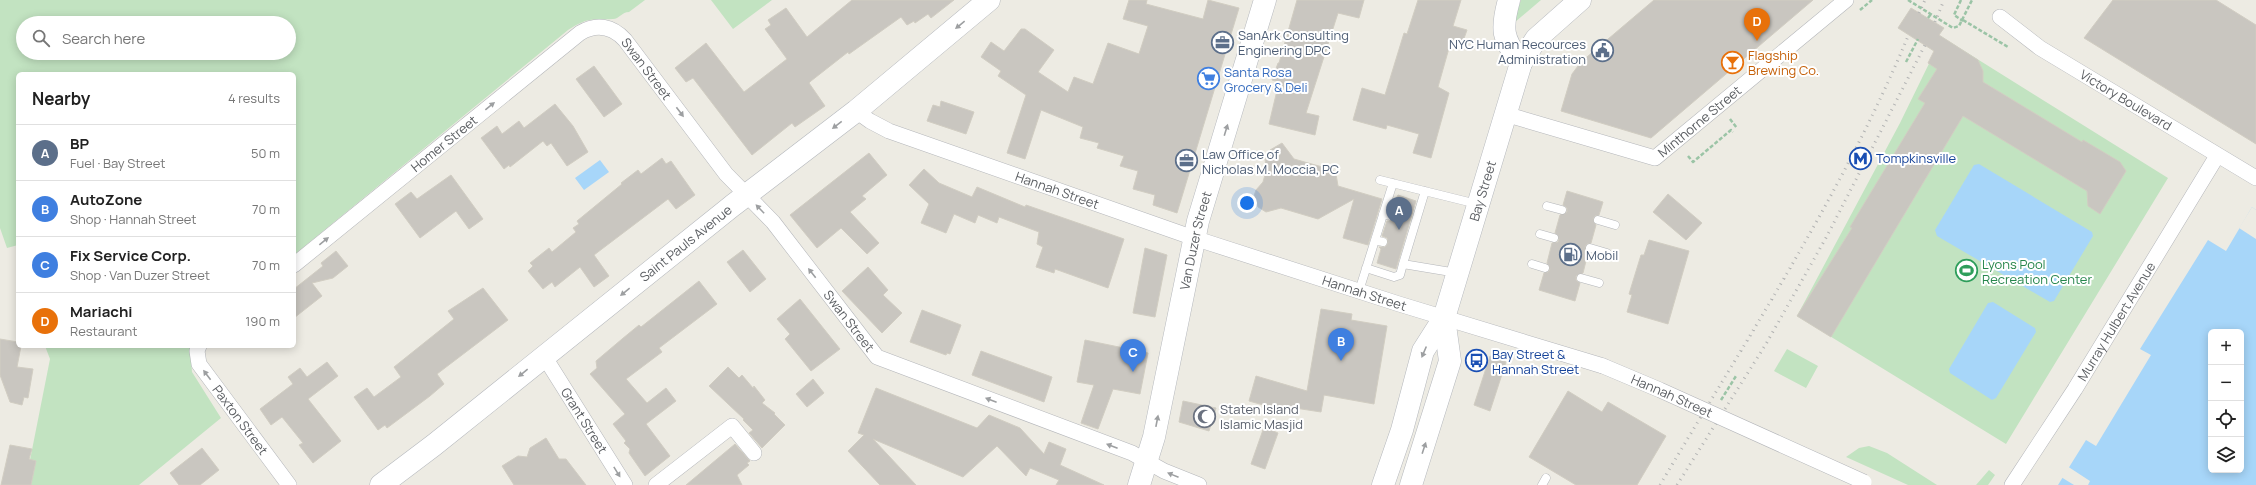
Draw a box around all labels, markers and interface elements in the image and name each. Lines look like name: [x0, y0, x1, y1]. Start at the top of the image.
pin: D: [1744, 8, 1770, 41]
search box: [16, 16, 296, 60]
one-way arrow: [954, 21, 965, 30]
place label: SanArk Consulting Enginering DPC: [1238, 26, 1349, 59]
icon: search: [30, 27, 52, 49]
text: Search here: [62, 28, 145, 49]
office icon: SanArk Consulting Enginering DPC: [1210, 29, 1236, 55]
street label: Swan Street: [617, 34, 676, 103]
place label: NYC Human Recources Administration: [1449, 35, 1586, 68]
public building icon: NYC Human Recources Administration: [1589, 38, 1615, 64]
place label: Flagship Brewing Co.: [1748, 46, 1819, 79]
bar icon: Flagship Brewing Co.: [1720, 49, 1746, 75]
place label: Santa Rosa Grocery & Deli: [1224, 63, 1308, 96]
street label: Victory Boulevard: [2077, 65, 2175, 134]
supermarket icon: Santa Rosa Grocery & Deli: [1196, 66, 1222, 92]
street label: Minthorne Street: [1654, 81, 1745, 161]
text: Nearby: [32, 87, 90, 110]
text: 4 results: [228, 89, 280, 107]
one-way arrow: [485, 102, 496, 110]
one-way arrow: [676, 107, 684, 118]
street label: Homer Street: [407, 111, 481, 176]
one-way arrow: [832, 121, 843, 130]
one-way arrow: [1223, 124, 1229, 136]
text: BP: [70, 133, 89, 154]
text: A: [41, 144, 49, 162]
text: 50 m: [251, 144, 280, 162]
place label: Law Office of Nicholas M. Moccia, PC: [1202, 145, 1339, 178]
metro station icon: Tompkinsville: [1847, 145, 1873, 171]
office icon: Law Office of Nicholas M. Moccia, PC: [1174, 148, 1200, 174]
place label: Tompkinsville: [1876, 149, 1957, 167]
text: Fuel · Bay Street: [70, 154, 166, 172]
street label: Bay Street: [1465, 158, 1500, 223]
street label: Hannah Street: [1013, 167, 1101, 213]
text: AutoZone: [70, 189, 142, 210]
street label: Van Duzer Street: [1175, 189, 1216, 292]
your location: [1237, 193, 1257, 213]
pin: A: [1386, 197, 1412, 230]
text: B: [41, 200, 49, 218]
text: 70 m: [252, 200, 280, 218]
street label: Saint Pauls Avenue: [636, 200, 736, 286]
one-way arrow: [755, 204, 764, 214]
text: Shop · Hannah Street: [70, 210, 197, 228]
one-way arrow: [319, 236, 330, 245]
fuel station icon: Mobil: [1558, 242, 1584, 268]
text: Fix Service Corp.: [70, 245, 191, 266]
place label: Mobil: [1586, 246, 1618, 264]
place label: Lyons Pool Recreation Center: [1982, 255, 2092, 288]
text: C: [40, 256, 50, 274]
text: 70 m: [252, 256, 280, 274]
sports icon: Lyons Pool Recreation Center: [1954, 258, 1980, 284]
street label: Murray Hulbert Avenue: [2073, 258, 2160, 384]
text: Shop · Van Duzer Street: [70, 266, 210, 284]
one-way arrow: [808, 267, 816, 278]
street label: Hannah Street: [1320, 271, 1409, 315]
street label: Swan Street: [820, 286, 879, 355]
one-way arrow: [619, 287, 630, 296]
text: Mariachi: [70, 301, 133, 322]
text: D: [40, 312, 50, 330]
text: 190 m: [245, 312, 280, 330]
text: Restaurant: [70, 322, 137, 340]
pin: B: [1328, 328, 1354, 361]
map controls: [2208, 329, 2244, 473]
button: +: [2208, 329, 2244, 365]
pin: C: [1120, 339, 1146, 372]
place label: Bay Street & Hannah Street: [1492, 345, 1579, 378]
one-way arrow: [1421, 346, 1427, 358]
bus stop icon: Bay Street & Hannah Street: [1463, 348, 1489, 374]
button: −: [2208, 365, 2244, 401]
one-way arrow: [518, 368, 529, 377]
one-way arrow: [203, 370, 211, 381]
street label: Hannah Street: [1628, 370, 1716, 422]
street label: Paxton Street: [208, 381, 272, 458]
street label: Grant Street: [557, 384, 612, 457]
one-way arrow: [984, 397, 996, 403]
place label: Staten Island Islamic Masjid: [1220, 400, 1303, 433]
button: locate: [2208, 401, 2244, 437]
mosque icon: Staten Island Islamic Masjid: [1191, 403, 1217, 429]
one-way arrow: [1155, 415, 1161, 427]
button: layers: [2208, 437, 2244, 473]
one-way arrow: [1106, 442, 1118, 448]
one-way arrow: [1421, 442, 1427, 454]
one-way arrow: [613, 467, 621, 478]
one-way arrow: [1166, 471, 1178, 477]

